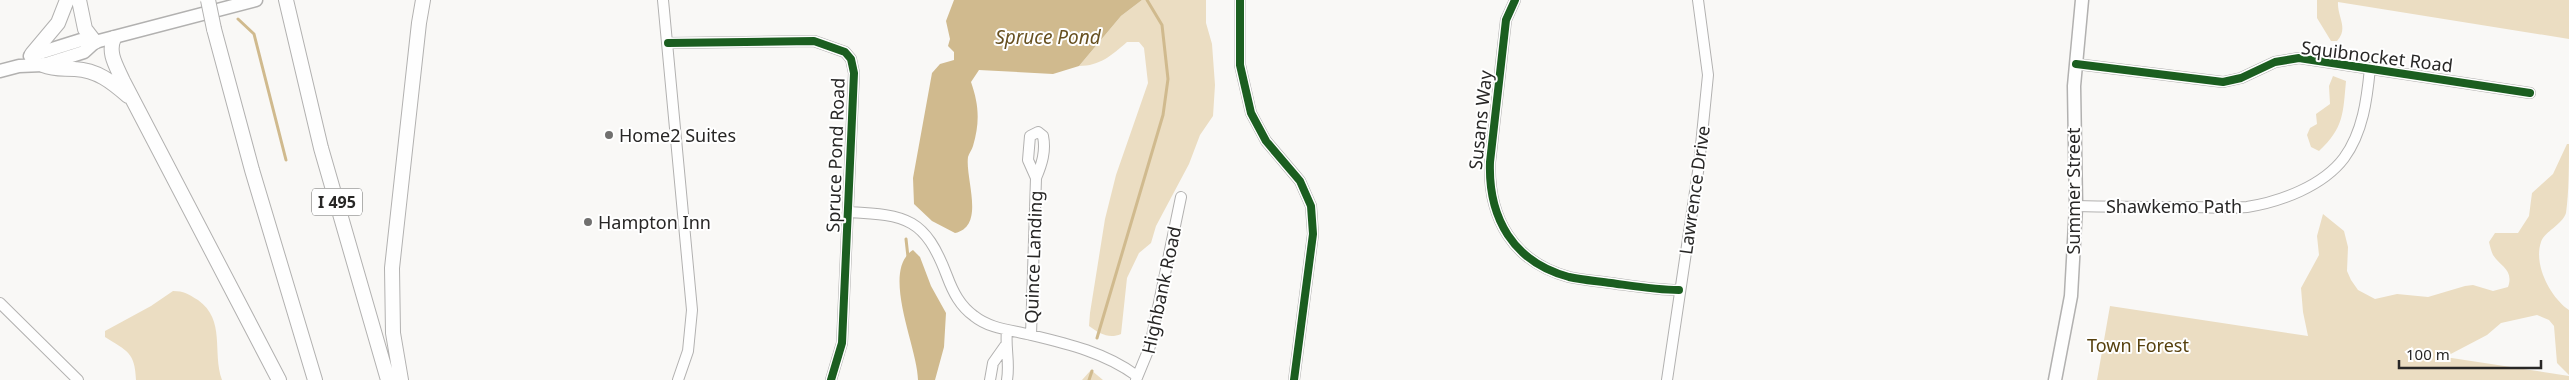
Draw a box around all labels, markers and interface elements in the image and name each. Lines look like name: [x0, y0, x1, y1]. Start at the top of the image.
water label: Spruce Pond: [995, 24, 1102, 50]
street label: Squibnocket Road: [2300, 35, 2454, 77]
street label: Susans Way: [1463, 68, 1497, 171]
street label: Spruce Pond Road: [820, 77, 850, 233]
place label: Home2 Suites: [619, 123, 736, 147]
street label: Lawrence Drive: [1673, 124, 1715, 256]
street label: Summer Street: [2061, 127, 2085, 255]
marker: Home2 Suites: [603, 129, 615, 141]
road number: I 495: [312, 188, 362, 216]
street label: Quince Landing: [1019, 190, 1047, 324]
street label: Shawkemo Path: [2106, 194, 2242, 218]
place label: Hampton Inn: [598, 210, 711, 234]
marker: Hampton Inn: [582, 216, 594, 228]
street label: Highbank Road: [1136, 224, 1186, 356]
park label: Town Forest: [2087, 333, 2189, 357]
scale bar: [2399, 338, 2542, 370]
text: 100 m: [2406, 344, 2450, 364]

